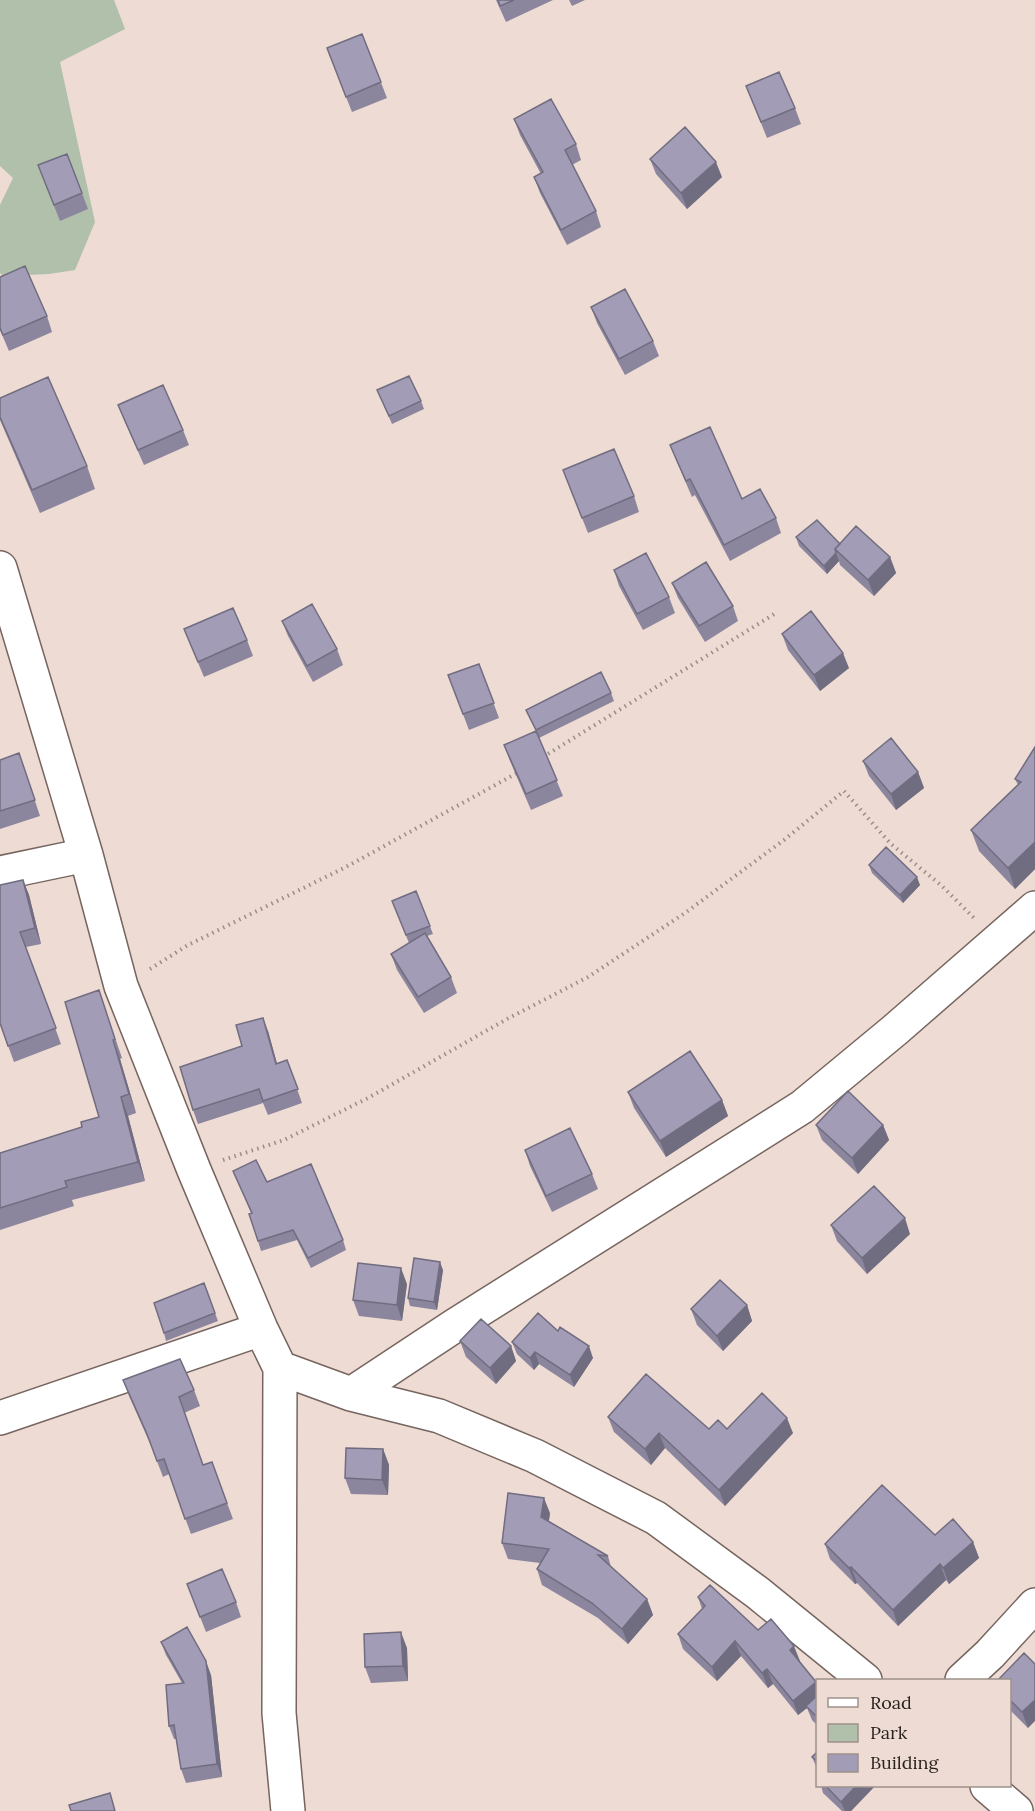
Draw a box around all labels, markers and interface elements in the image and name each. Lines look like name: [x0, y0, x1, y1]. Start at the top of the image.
legend: [816, 1679, 1011, 1787]
text: Road: [870, 1691, 912, 1714]
text: Park: [870, 1721, 908, 1744]
text: Building: [870, 1751, 940, 1774]

